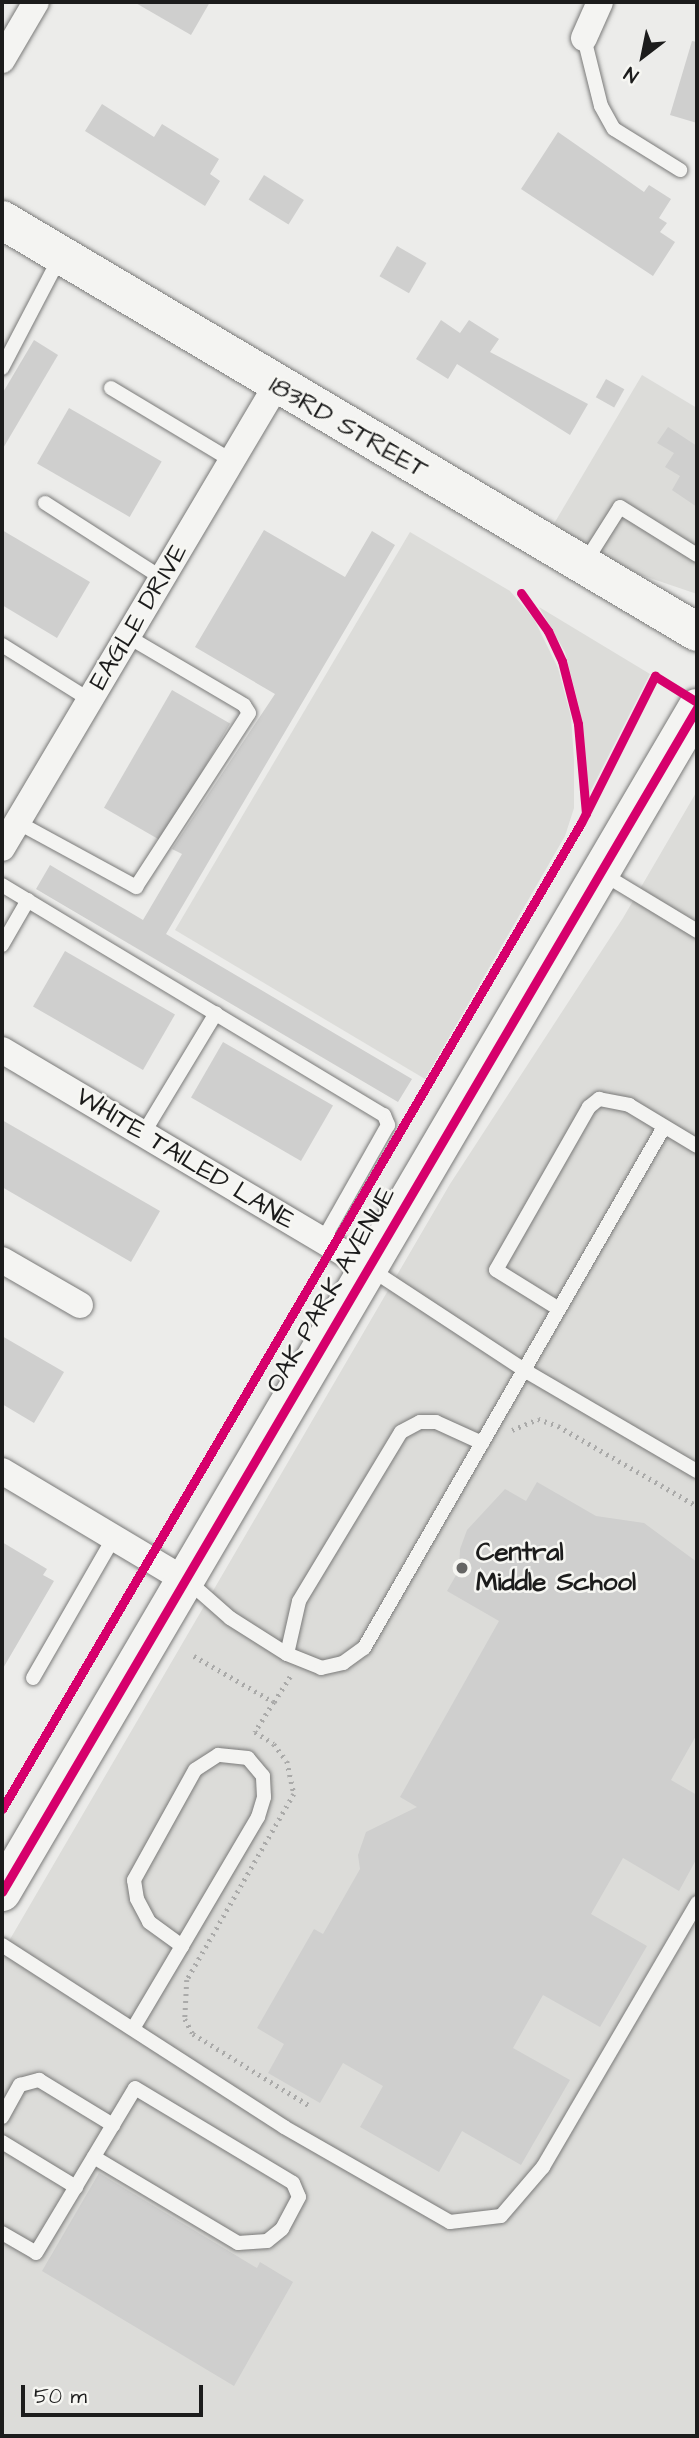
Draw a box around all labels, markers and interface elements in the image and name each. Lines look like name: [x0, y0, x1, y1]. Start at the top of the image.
north arrow: [608, 21, 678, 91]
text: N: [619, 60, 644, 89]
street label: 183RD STREET: [263, 370, 433, 486]
street label: EAGLE DRIVE: [83, 538, 195, 696]
street label: WHITE TAILED LANE: [70, 1081, 300, 1237]
street label: OAK PARK AVENUE: [259, 1181, 403, 1399]
place label: Central Middle School: [476, 1537, 636, 1598]
marker: Central Middle School: [454, 1560, 470, 1576]
scale bar: [24, 2372, 206, 2416]
text: 50 m: [34, 2382, 87, 2411]

